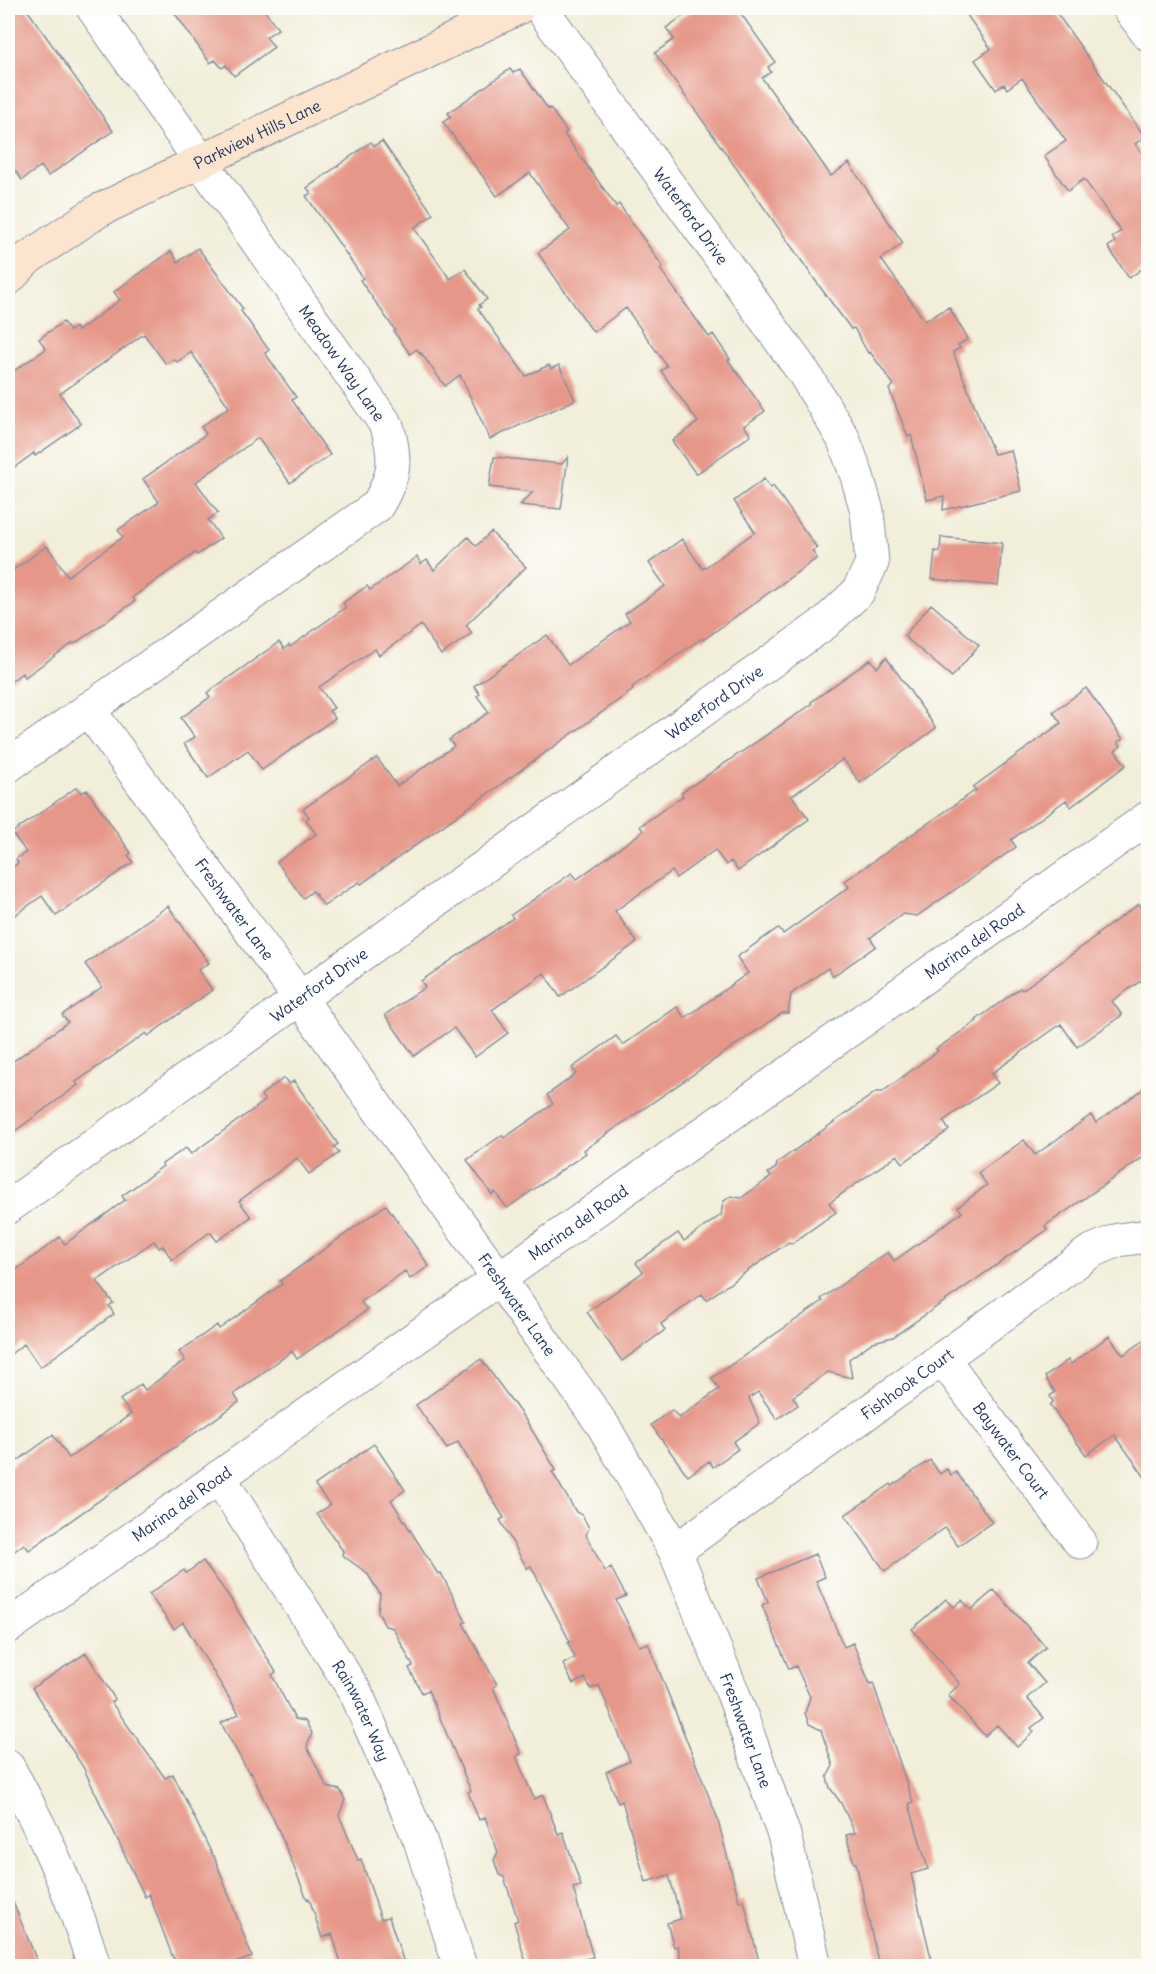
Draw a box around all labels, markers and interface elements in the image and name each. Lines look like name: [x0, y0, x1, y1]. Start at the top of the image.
street label: Parkview Hills Lane: [190, 95, 324, 173]
street label: Waterford Drive: [649, 164, 733, 268]
street label: Meadow Way Lane: [295, 301, 389, 425]
street label: Waterford Drive: [662, 661, 767, 744]
street label: Freshwater Lane: [191, 854, 278, 964]
street label: Marina del Road: [921, 899, 1028, 983]
street label: Waterford Drive: [266, 943, 371, 1026]
street label: Marina del Road: [524, 1180, 632, 1265]
street label: Freshwater Lane: [474, 1249, 560, 1360]
street label: Fishhook Court: [857, 1343, 958, 1424]
street label: Baywater Court: [969, 1398, 1054, 1503]
street label: Marina del Road: [128, 1462, 235, 1546]
street label: Rainwater Way: [328, 1657, 394, 1764]
street label: Freshwater Lane: [716, 1670, 776, 1791]

